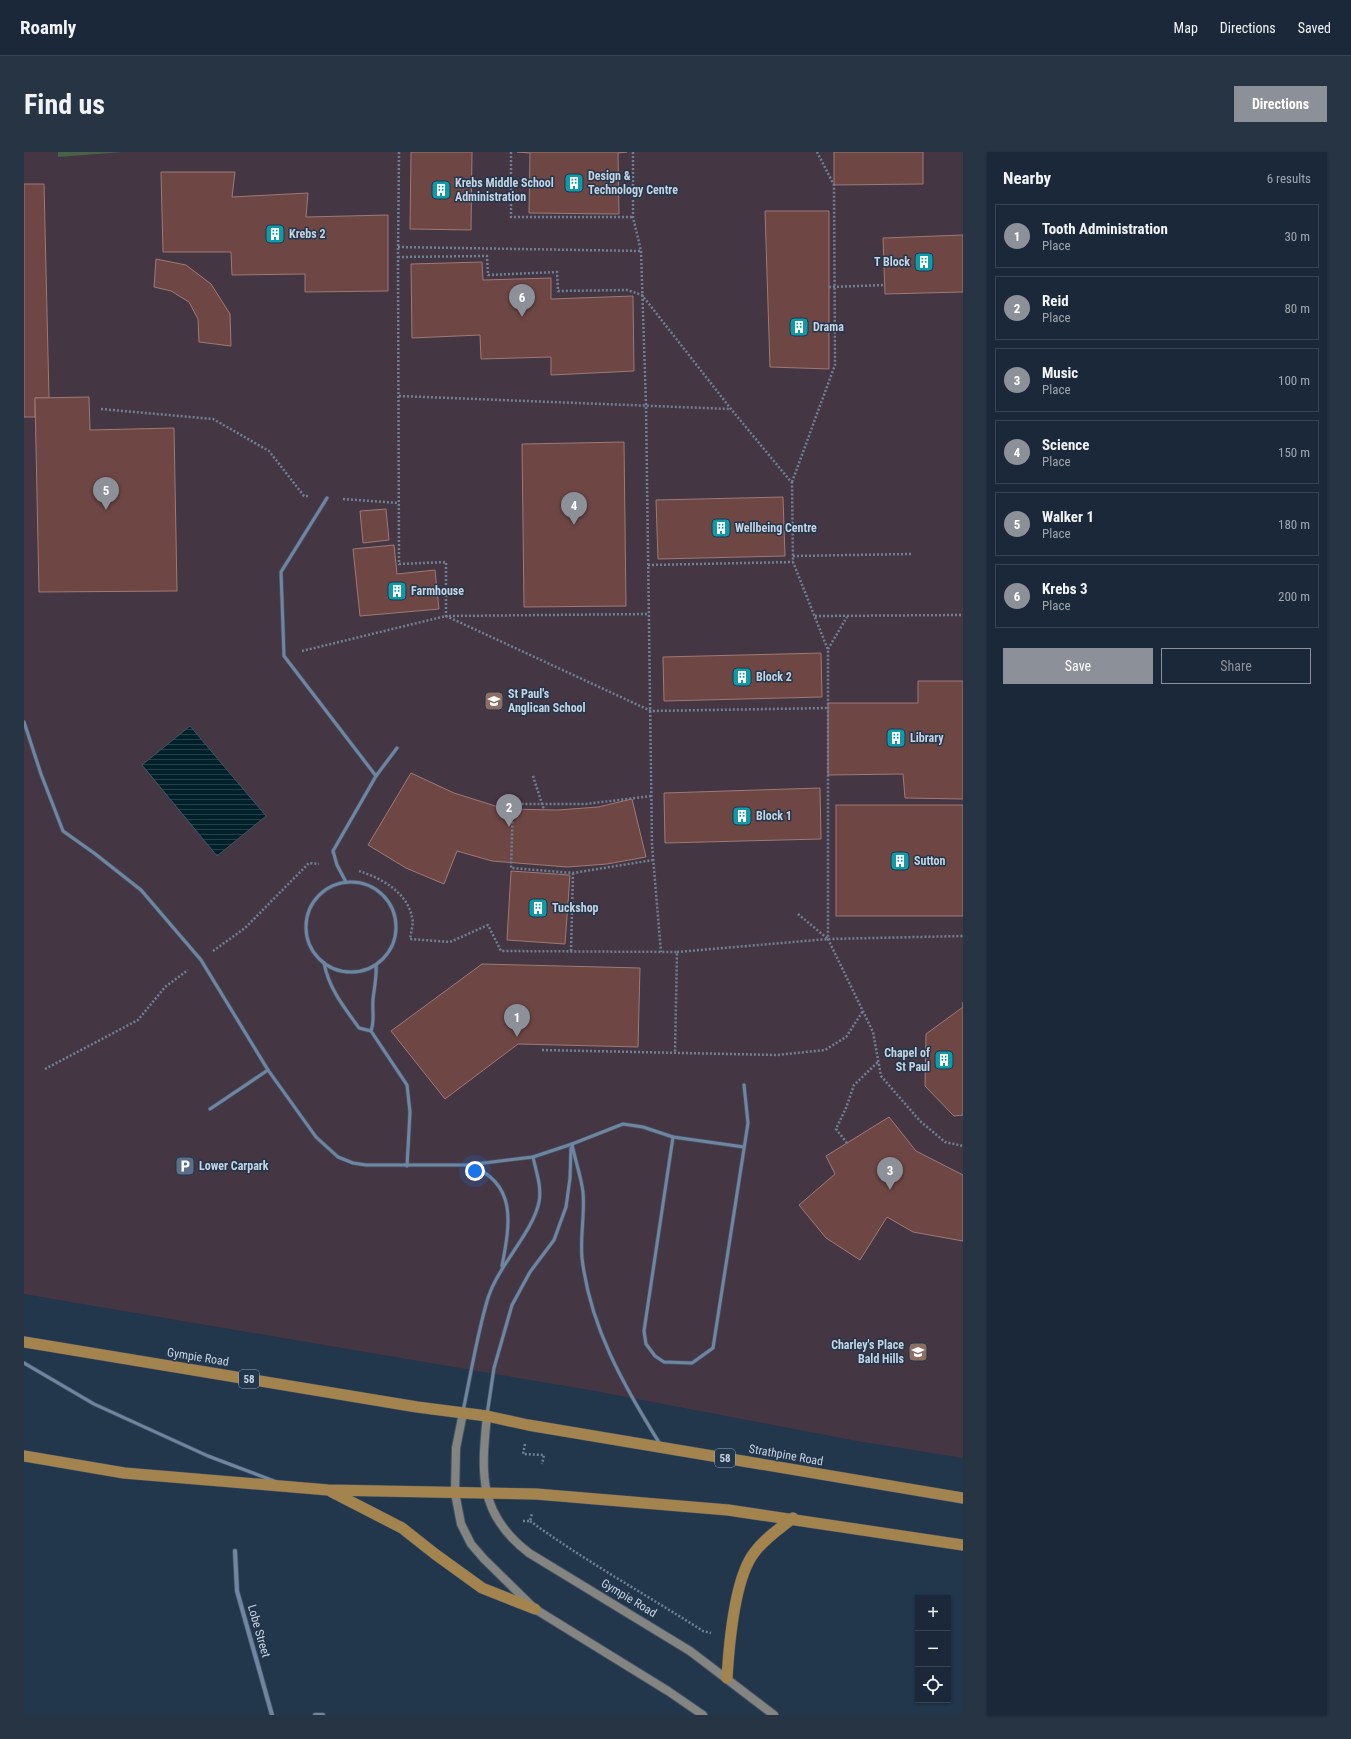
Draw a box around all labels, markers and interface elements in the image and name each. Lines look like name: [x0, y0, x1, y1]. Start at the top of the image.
text: Roamly: [20, 16, 76, 39]
text: Map: [1174, 20, 1198, 36]
text: Directions: [1220, 20, 1276, 36]
text: Saved: [1298, 20, 1331, 36]
button: Directions: [1234, 86, 1327, 122]
text: Find us: [24, 88, 105, 121]
text: Nearby: [1003, 168, 1051, 188]
place label: Design & Technology Centre: [588, 169, 678, 197]
text: 6 results: [1267, 171, 1311, 186]
building icon: Design & Technology Centre: [563, 172, 585, 194]
place label: Krebs Middle School Administration: [455, 176, 554, 204]
building icon: Krebs Middle School Administration: [430, 179, 452, 201]
text: Tooth Administration: [1042, 220, 1168, 238]
building icon: Krebs 2: [264, 223, 286, 245]
place label: Krebs 2: [289, 227, 325, 241]
text: 1: [1014, 229, 1020, 244]
text: 30 m: [1284, 229, 1310, 244]
text: Place: [1042, 238, 1071, 253]
building icon: T Block: [913, 251, 935, 273]
place label: T Block: [874, 255, 910, 269]
pin: 6: [509, 284, 535, 317]
text: Reid: [1042, 292, 1069, 310]
text: 2: [1014, 301, 1020, 316]
text: 80 m: [1284, 301, 1310, 316]
text: Place: [1042, 310, 1071, 325]
building icon: Drama: [788, 316, 810, 338]
place label: Drama: [813, 320, 844, 334]
text: Music: [1042, 364, 1078, 382]
text: 3: [1014, 373, 1020, 388]
text: 100 m: [1278, 373, 1310, 388]
text: Place: [1042, 382, 1071, 397]
text: Science: [1042, 436, 1089, 454]
text: 4: [1014, 445, 1020, 460]
text: 150 m: [1278, 445, 1310, 460]
text: Place: [1042, 454, 1071, 469]
pin: 5: [93, 477, 119, 510]
pin: 4: [561, 492, 587, 525]
text: Walker 1: [1042, 508, 1094, 526]
building icon: Wellbeing Centre: [710, 517, 732, 539]
text: 5: [1014, 517, 1020, 532]
text: 180 m: [1278, 517, 1310, 532]
place label: Wellbeing Centre: [735, 521, 817, 535]
text: Place: [1042, 526, 1071, 541]
building icon: Farmhouse: [386, 580, 408, 602]
text: Krebs 3: [1042, 580, 1088, 598]
place label: Farmhouse: [411, 584, 464, 598]
text: 6: [1014, 589, 1020, 604]
text: 200 m: [1278, 589, 1310, 604]
text: Place: [1042, 598, 1071, 613]
button: Save: [1003, 648, 1153, 684]
button: Share: [1161, 648, 1311, 684]
building icon: Block 2: [731, 666, 753, 688]
place label: Block 2: [756, 670, 792, 684]
place label: St Paul's Anglican School: [508, 687, 586, 715]
school or university icon: St Paul's Anglican School: [483, 690, 505, 712]
building icon: Library: [885, 727, 907, 749]
place label: Library: [910, 731, 944, 745]
pin: 2: [496, 794, 522, 827]
building icon: Block 1: [731, 805, 753, 827]
place label: Block 1: [756, 809, 792, 823]
building icon: Sutton: [889, 850, 911, 872]
place label: Sutton: [914, 854, 946, 868]
building icon: Tuckshop: [527, 897, 549, 919]
place label: Tuckshop: [552, 901, 599, 915]
pin: 1: [504, 1004, 530, 1037]
place label: Chapel of St Paul: [884, 1046, 930, 1074]
building icon: Chapel of St Paul: [933, 1049, 955, 1071]
parking icon: Lower Carpark: [174, 1155, 196, 1177]
pin: 3: [877, 1157, 903, 1190]
place label: Lower Carpark: [199, 1159, 269, 1173]
your location: [465, 1161, 485, 1181]
place label: Charley's Place Bald Hills: [831, 1338, 905, 1366]
school or university icon: Charley's Place Bald Hills: [907, 1341, 929, 1363]
street label: Gympie Road: [166, 1345, 230, 1369]
road number: 58: [239, 1370, 259, 1388]
street label: Strathpine Road: [748, 1442, 824, 1468]
road number: 58: [715, 1449, 735, 1467]
street label: Gympie Road: [599, 1576, 659, 1620]
map controls: [915, 1595, 951, 1703]
button: +: [915, 1595, 951, 1631]
street label: Lobe Street: [245, 1603, 273, 1659]
button: −: [915, 1631, 951, 1667]
button: locate: [915, 1667, 951, 1703]

